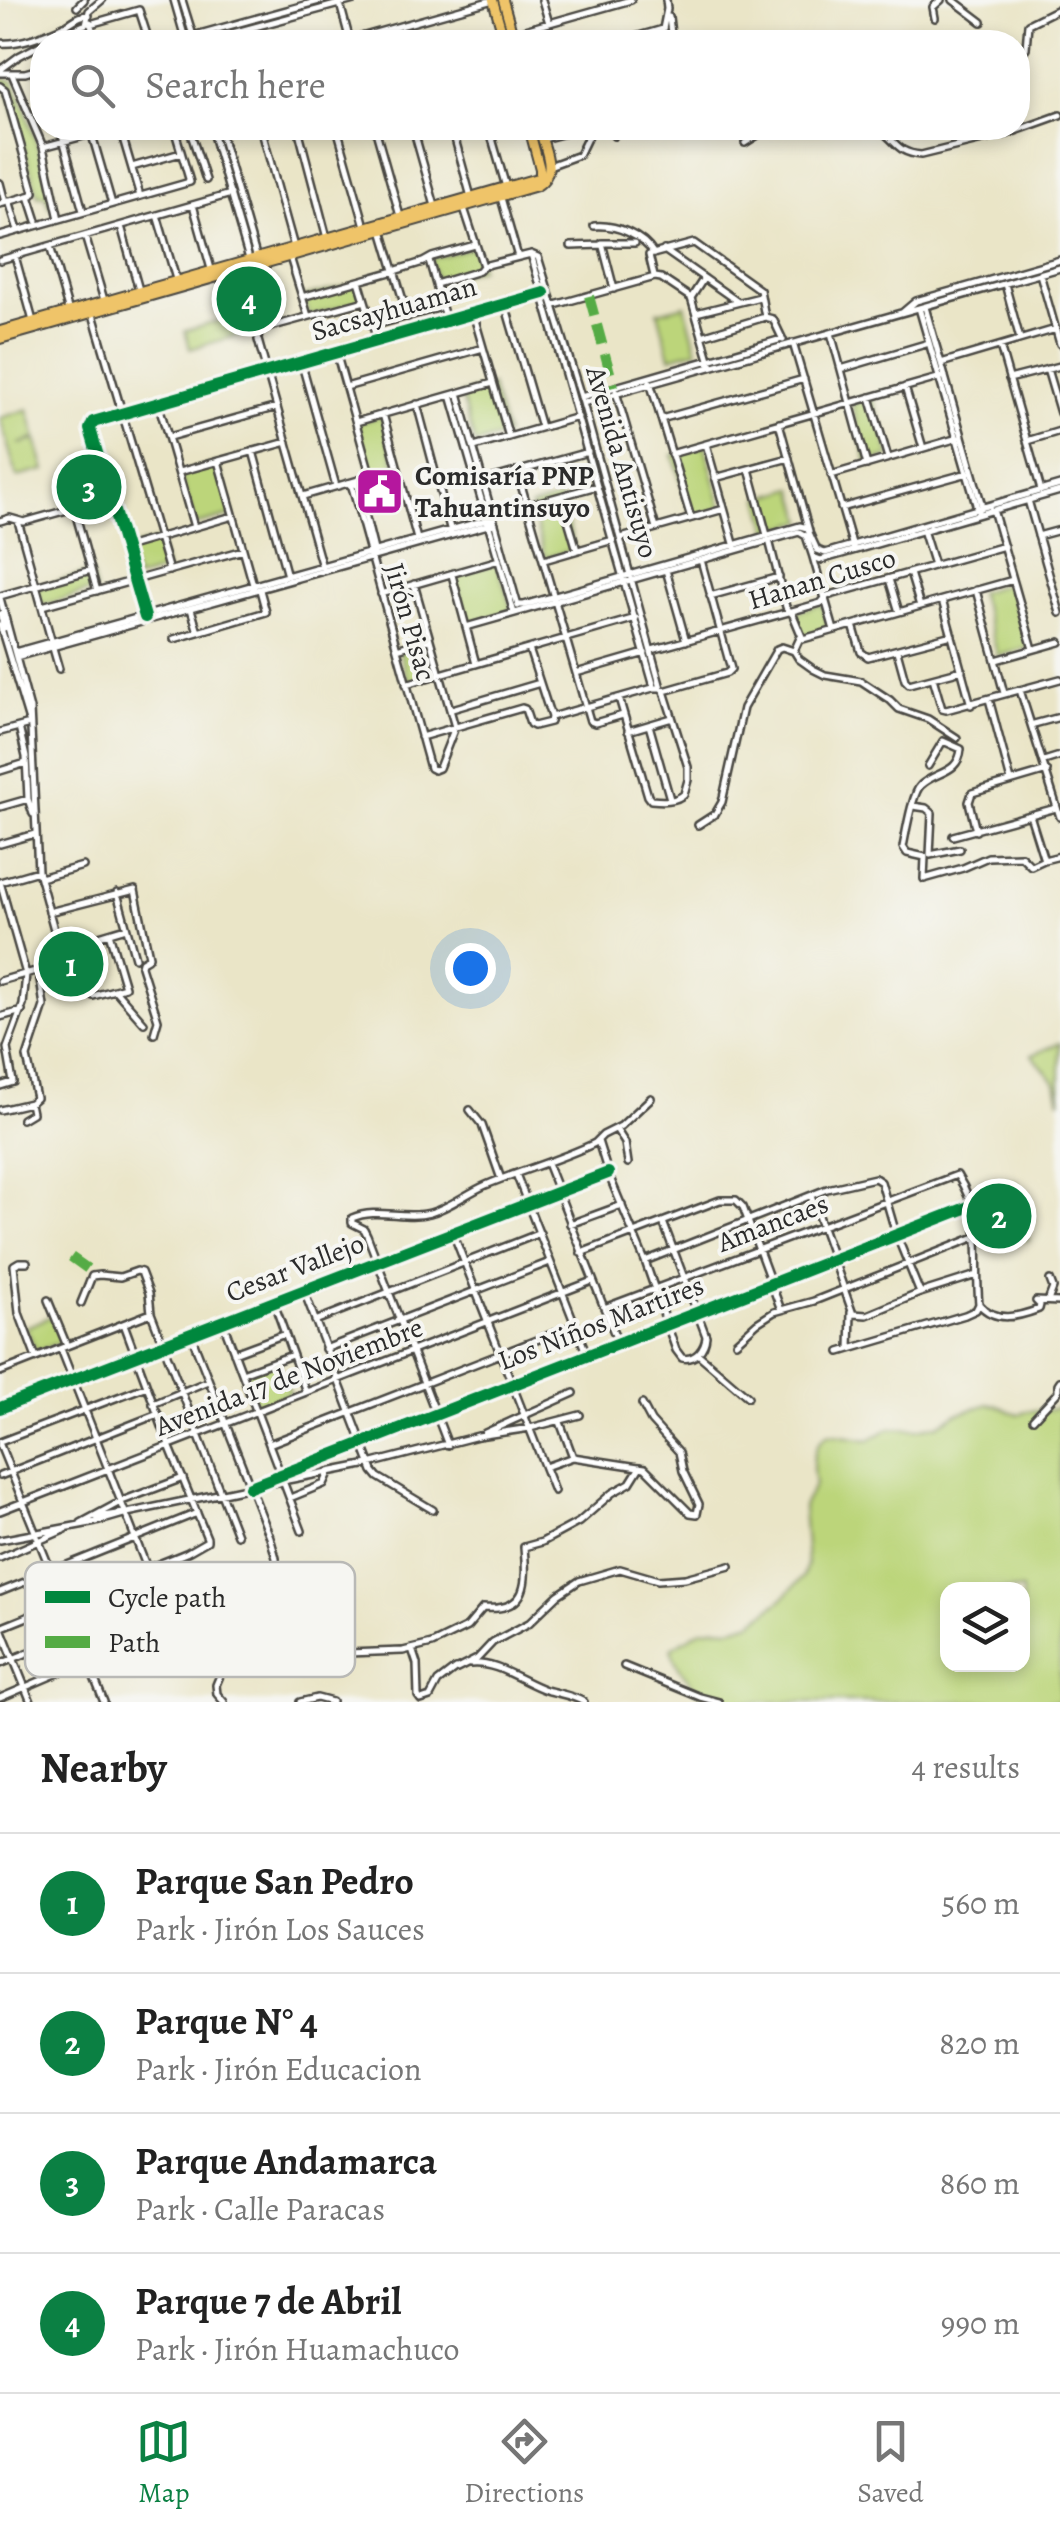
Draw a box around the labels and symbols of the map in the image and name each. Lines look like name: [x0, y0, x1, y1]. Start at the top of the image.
pin: 4: [216, 262, 282, 336]
street label: Sacsayhuaman: [307, 267, 481, 351]
street label: Avenida Antisuyo: [576, 361, 668, 562]
pin: 3: [56, 450, 122, 524]
place label: Comisaría PNP Tahuantinsuyo: [415, 457, 594, 527]
public building icon: Comisaría PNP Tahuantinsuyo: [354, 466, 406, 518]
street label: Hanan Cusco: [744, 539, 900, 619]
street label: Jirón Pisac: [375, 559, 445, 685]
pin: 1: [38, 926, 104, 1002]
your location: [445, 943, 496, 994]
pin: 2: [966, 1178, 1032, 1254]
street label: Amancaes: [711, 1184, 834, 1262]
street label: Cesar Vallejo: [220, 1224, 370, 1312]
street label: Los Niños Martires: [493, 1266, 709, 1380]
street label: Avenida 17 de Noviembre: [149, 1308, 428, 1446]
legend: [25, 1562, 355, 1677]
text: Cycle path: [108, 1579, 226, 1617]
text: Path: [108, 1624, 160, 1662]

